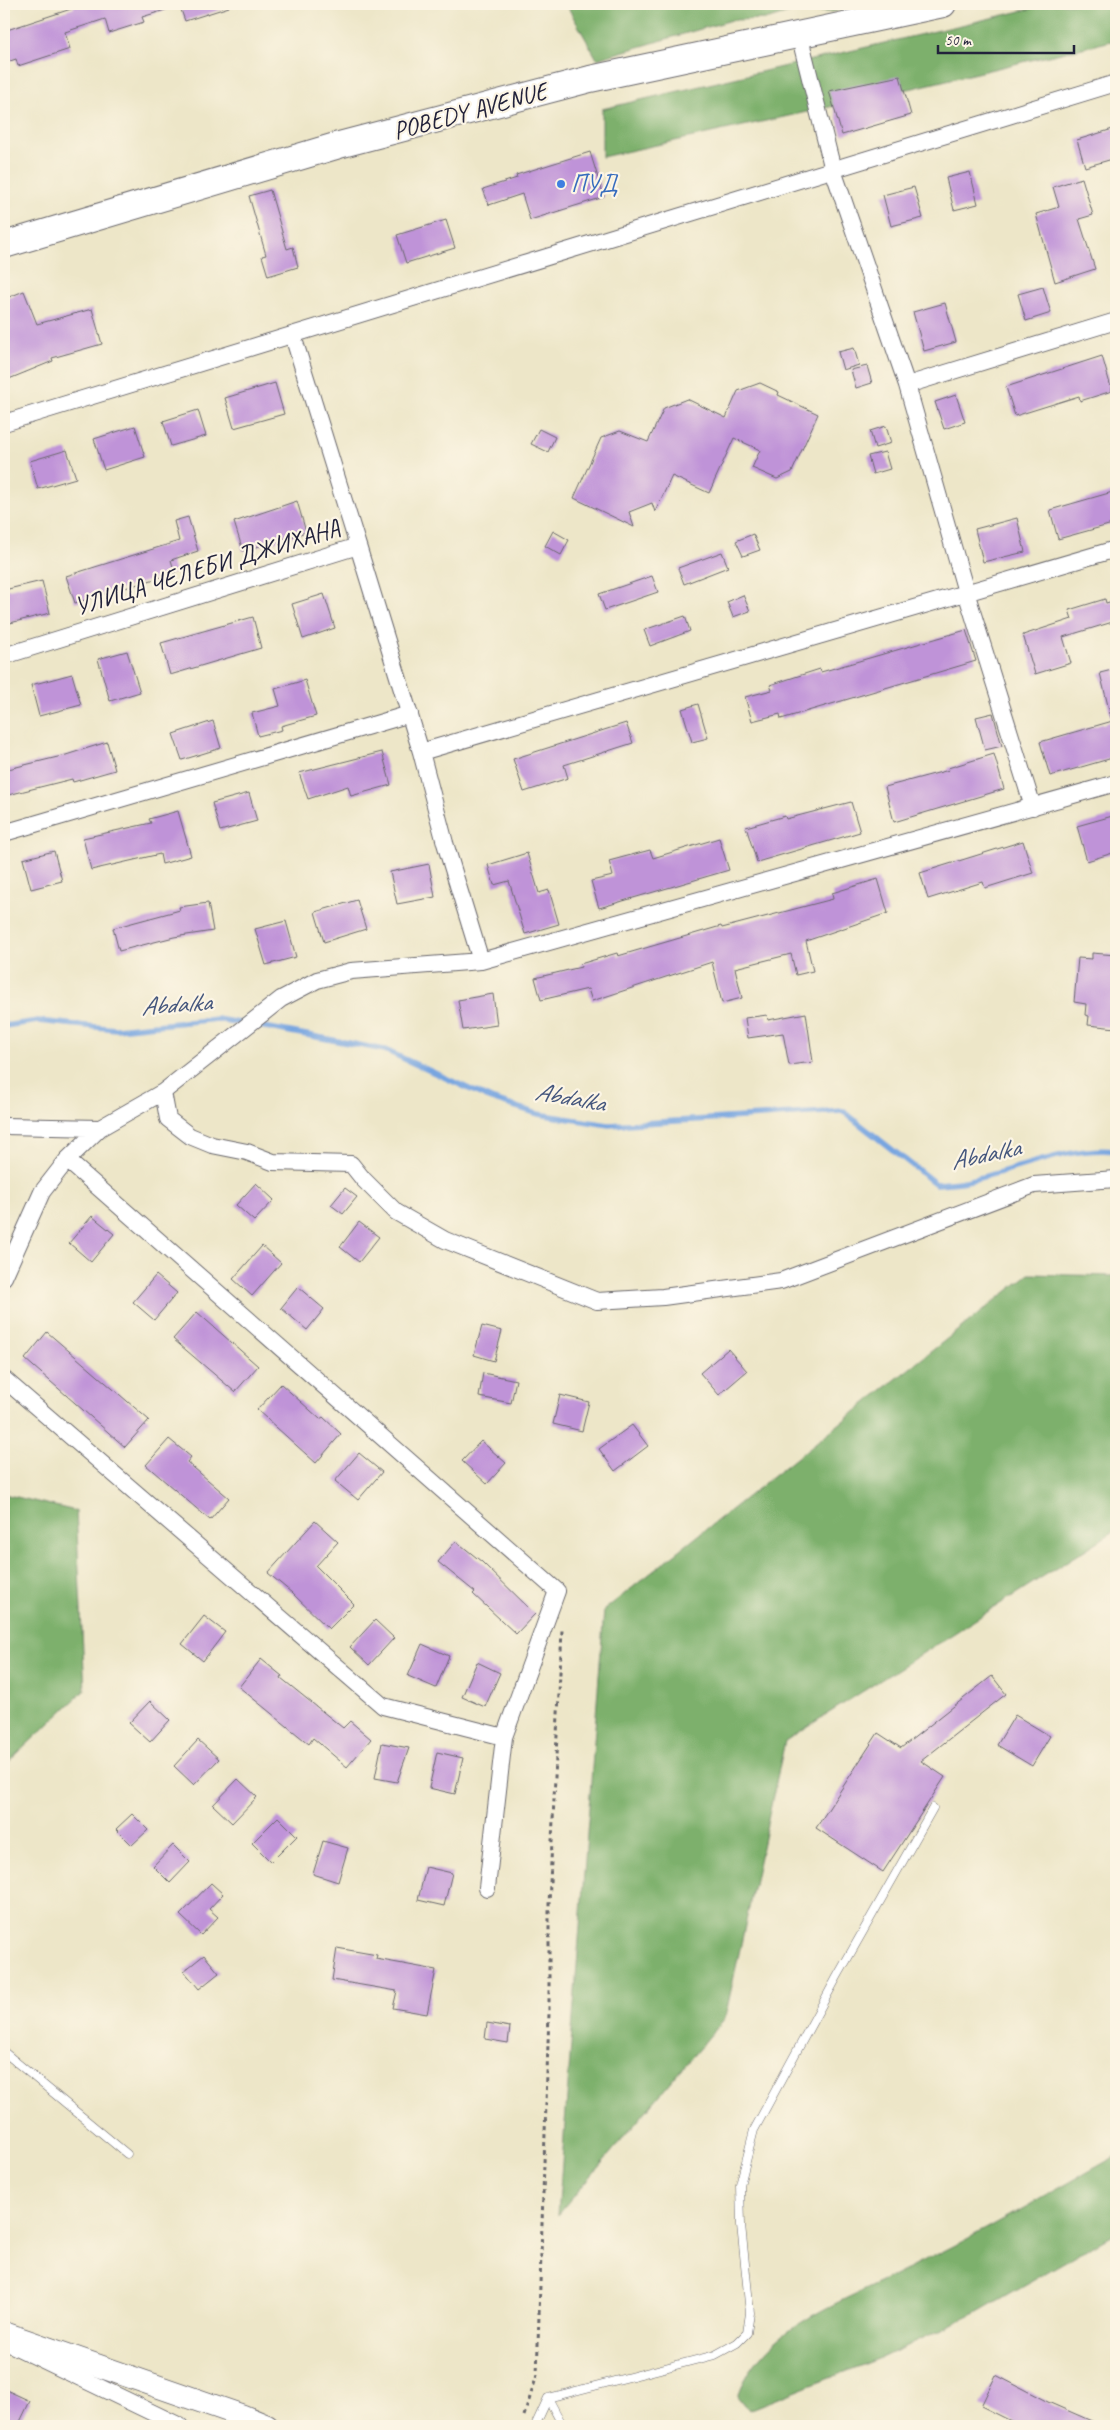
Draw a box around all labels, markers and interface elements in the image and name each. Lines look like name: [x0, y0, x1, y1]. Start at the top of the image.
scale bar: [938, 22, 1074, 54]
text: 50 m: [945, 31, 972, 50]
street label: POBEDY AVENUE: [390, 74, 554, 147]
place label: ПУД: [571, 168, 619, 200]
marker: ПУД: [555, 178, 567, 190]
street label: УЛИЦА ЧЕЛЕБИ ДЖИХАНА: [70, 511, 344, 623]
water label: Abdalka: [140, 985, 215, 1023]
water label: Abdalka: [533, 1075, 610, 1120]
water label: Abdalka: [947, 1130, 1025, 1177]

